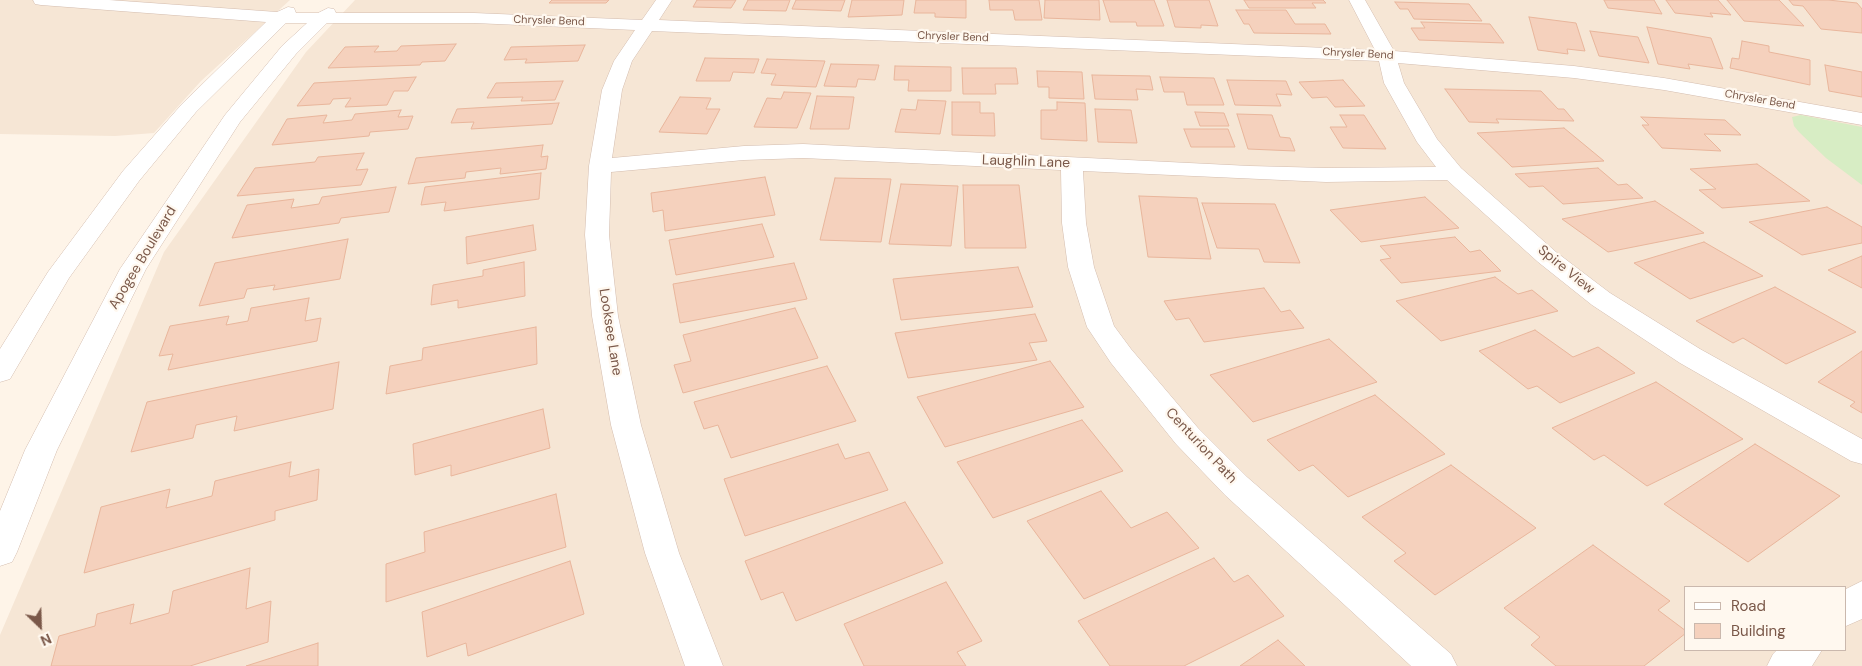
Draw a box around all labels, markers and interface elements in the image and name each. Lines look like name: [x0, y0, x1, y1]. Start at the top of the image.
street label: Chrysler Bend: [513, 13, 585, 29]
street label: Chrysler Bend: [917, 29, 989, 45]
street label: Chrysler Bend: [1322, 46, 1394, 62]
street label: Chrysler Bend: [1724, 87, 1796, 113]
street label: Laughlin Lane: [982, 152, 1070, 172]
street label: Apogee Boulevard: [106, 203, 180, 313]
street label: Spire View: [1534, 242, 1598, 298]
street label: Looksee Lane: [595, 287, 625, 377]
street label: Centurion Path: [1162, 405, 1240, 487]
legend: [1684, 586, 1847, 651]
text: Road: [1731, 596, 1766, 616]
north arrow: [15, 601, 65, 651]
text: Building: [1731, 621, 1786, 641]
text: N: [38, 629, 54, 650]

